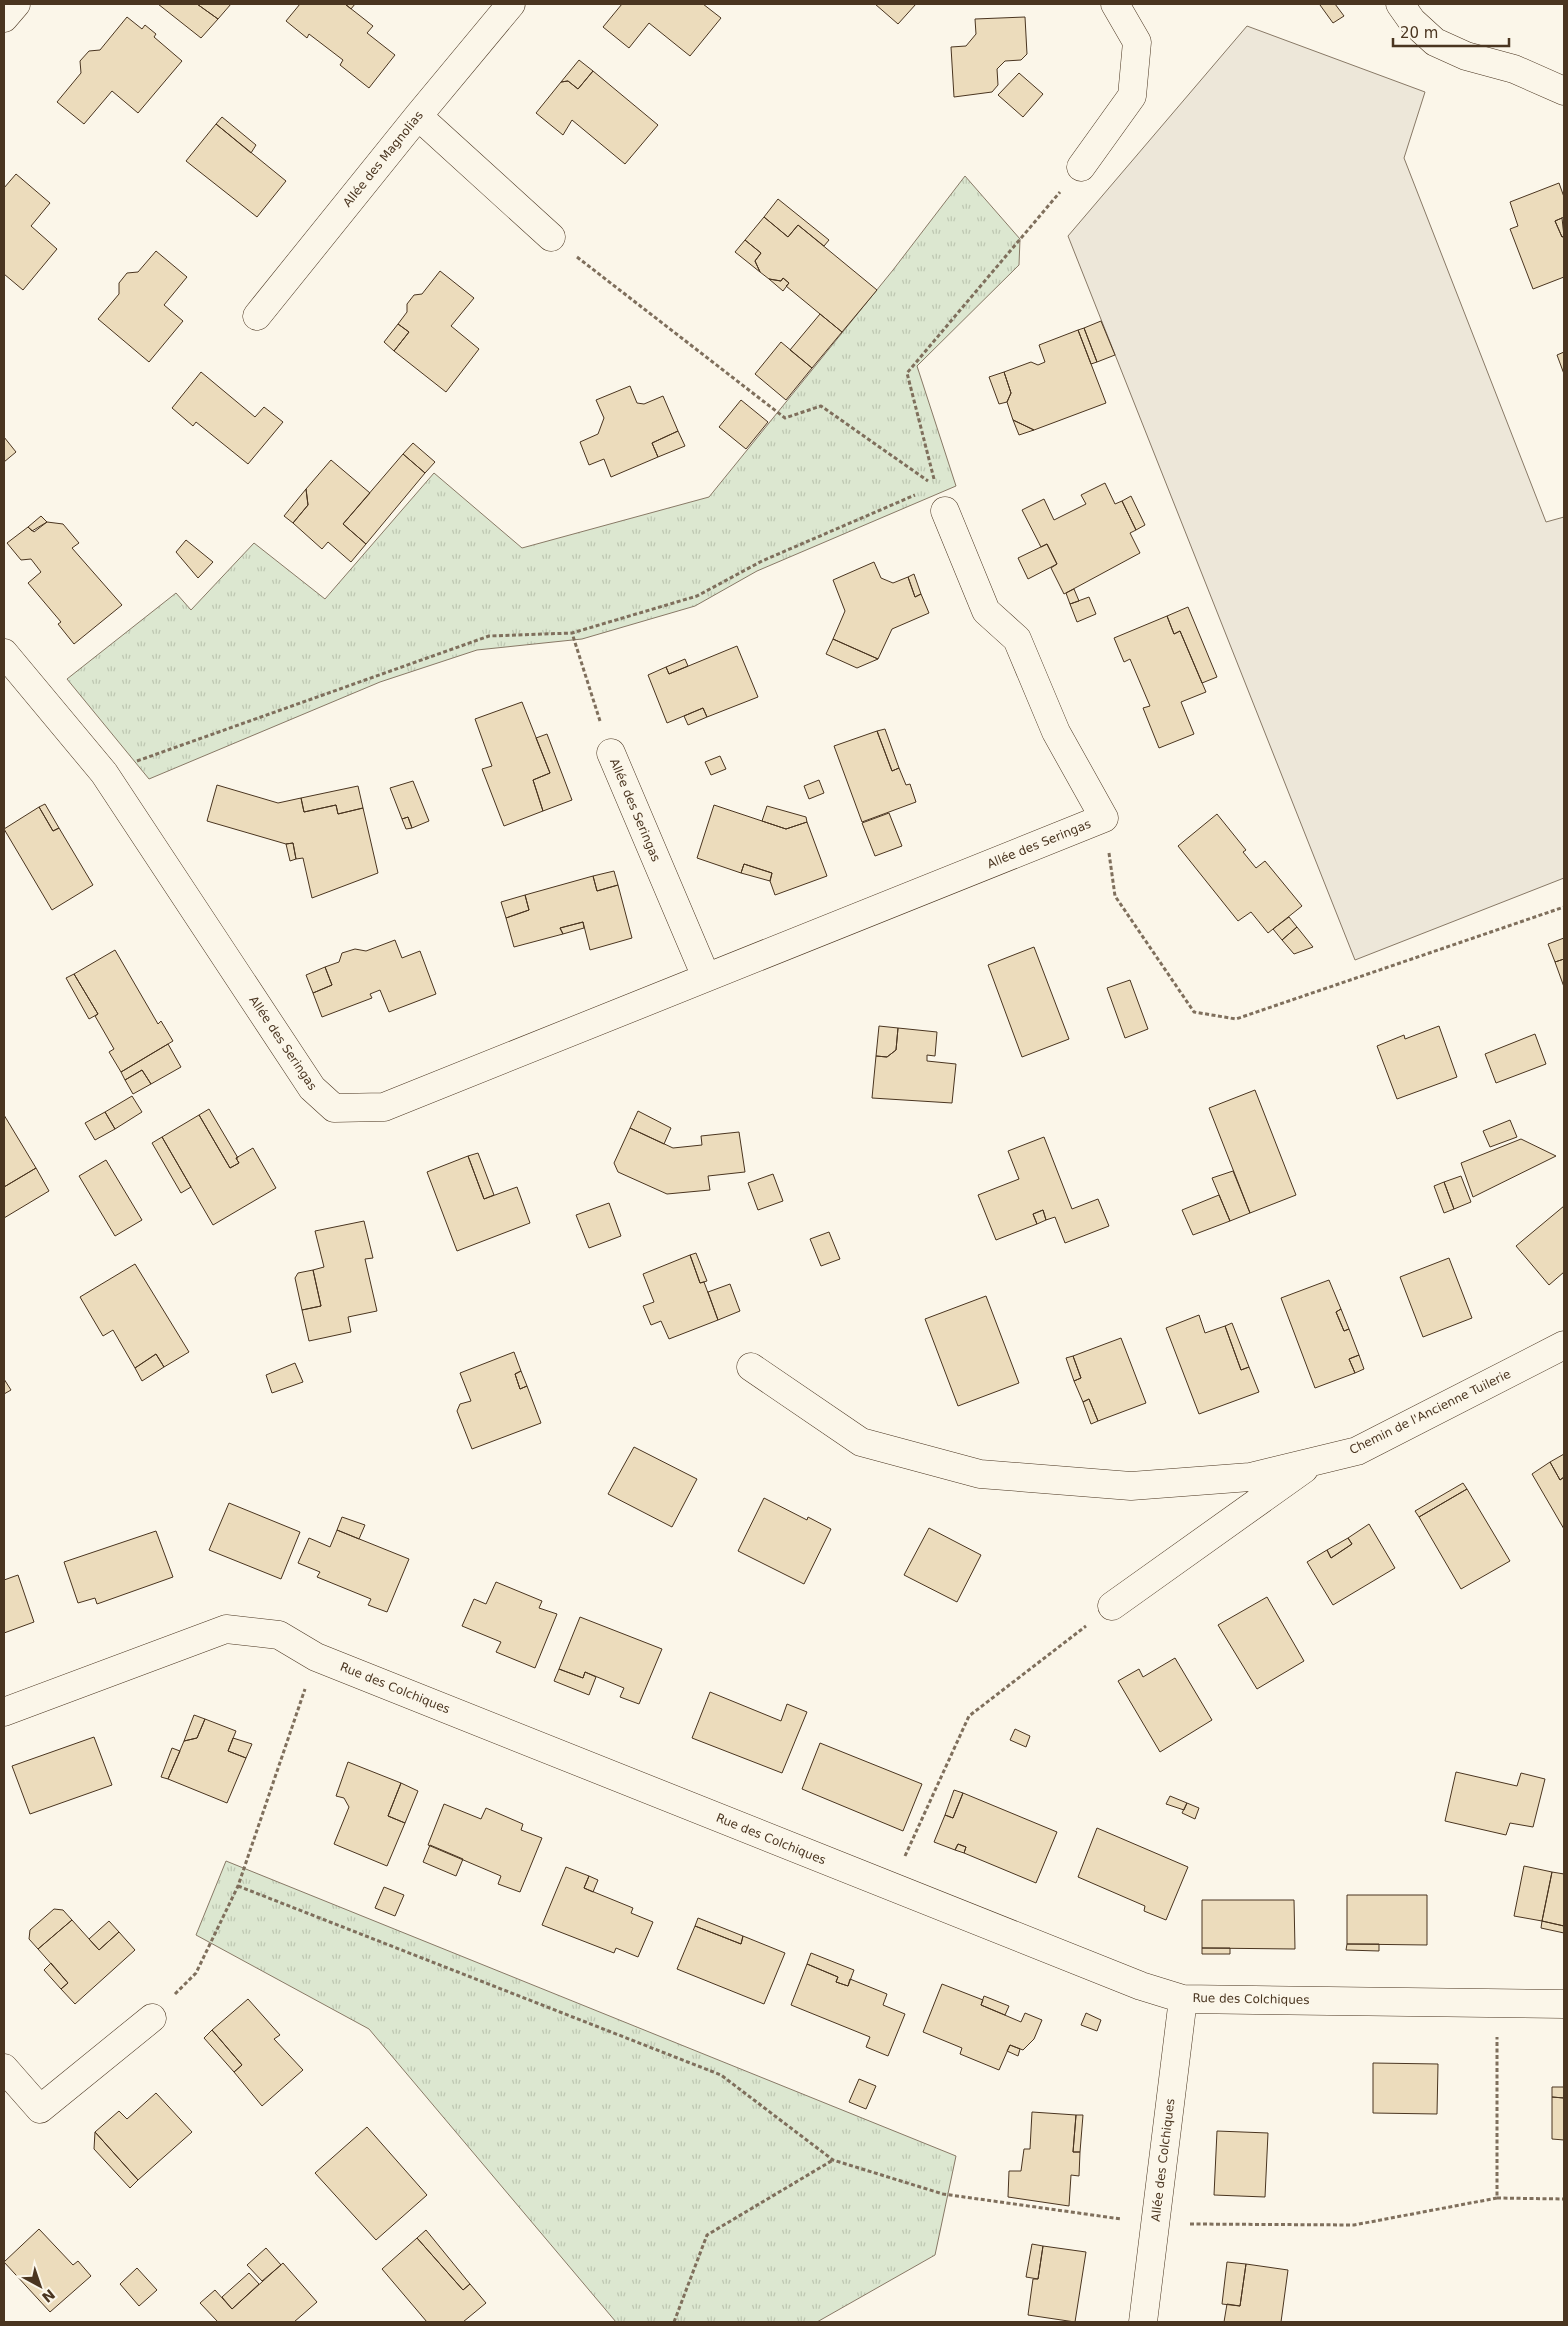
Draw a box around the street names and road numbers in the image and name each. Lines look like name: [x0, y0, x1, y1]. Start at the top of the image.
street label: Allée des Magnolias: [340, 108, 426, 210]
street label: Allée des Seringas: [607, 756, 663, 864]
street label: Allée des Seringas: [985, 817, 1093, 871]
street label: Allée des Seringas: [246, 993, 320, 1093]
street label: Chemin de l'Ancienne Tuilerie: [1347, 1367, 1513, 1457]
street label: Rue des Colchiques: [338, 1660, 452, 1716]
street label: Rue des Colchiques: [714, 1811, 828, 1867]
street label: Rue des Colchiques: [1192, 1991, 1310, 2007]
street label: Allée des Colchiques: [1148, 2098, 1178, 2222]

